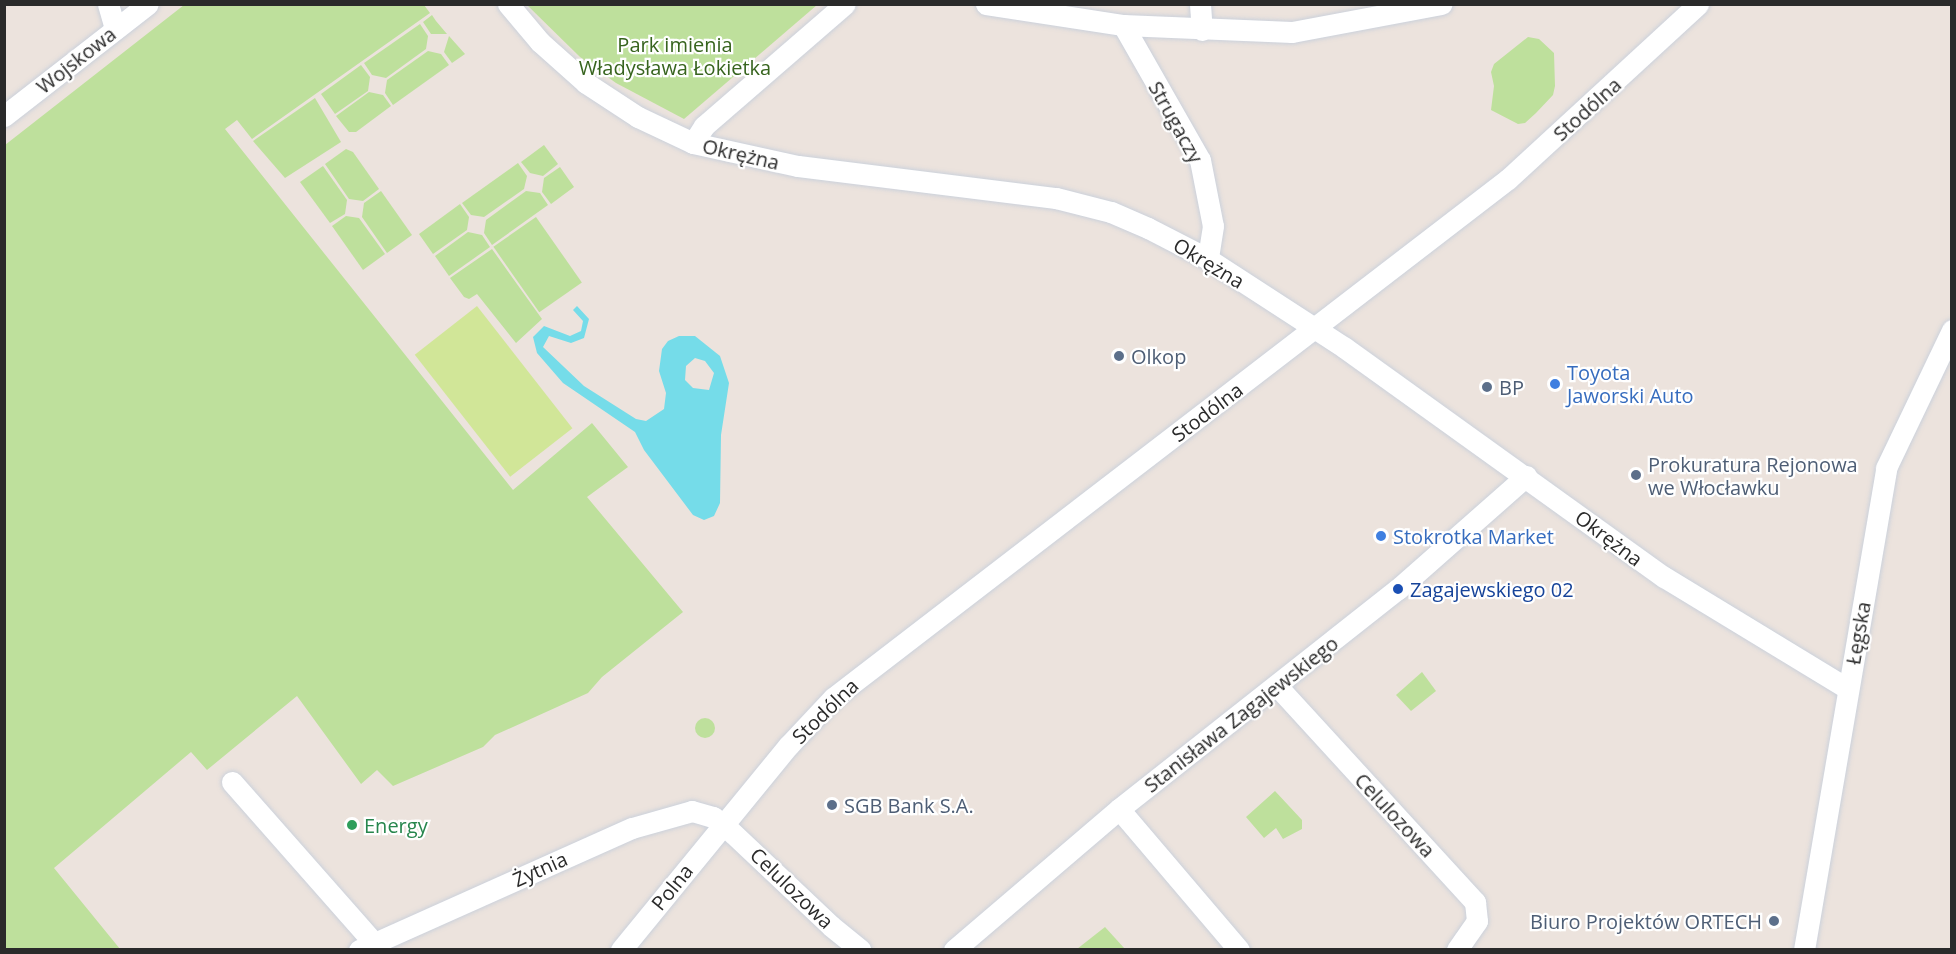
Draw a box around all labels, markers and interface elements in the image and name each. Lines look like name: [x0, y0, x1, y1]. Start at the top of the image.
street label: Wojskowa: [31, 22, 121, 98]
park label: Park imienia Władysława Łokietka: [579, 33, 771, 80]
street label: Stodólna: [1548, 72, 1626, 146]
street label: Strugaczy: [1144, 77, 1208, 167]
street label: Okrężna: [700, 134, 782, 174]
street label: Okrężna: [1169, 233, 1249, 293]
place label: Olkop: [1131, 344, 1186, 368]
marker: Olkop: [1112, 349, 1126, 363]
place label: Toyota Jaworski Auto: [1567, 360, 1694, 407]
place label: BP: [1499, 375, 1524, 399]
street label: Stodólna: [1167, 377, 1247, 447]
marker: Toyota Jaworski Auto: [1548, 377, 1562, 391]
marker: BP: [1480, 380, 1494, 394]
place label: Prokuratura Rejonowa we Włocławku: [1648, 452, 1858, 499]
marker: Prokuratura Rejonowa we Włocławku: [1629, 468, 1643, 482]
street label: Okrężna: [1571, 505, 1647, 571]
place label: Stokrotka Market: [1393, 524, 1554, 548]
marker: Stokrotka Market: [1374, 529, 1388, 543]
place label: Zagajewskiego 02: [1410, 577, 1574, 601]
marker: Zagajewskiego 02: [1391, 582, 1405, 596]
street label: Łęgska: [1841, 600, 1875, 666]
street label: Stanisława Zagajewskiego: [1139, 631, 1343, 797]
street label: Stodólna: [787, 674, 863, 748]
street label: Celulozowa: [1350, 768, 1440, 862]
place label: SGB Bank S.A.: [844, 793, 974, 817]
marker: SGB Bank S.A.: [825, 798, 839, 812]
place label: Energy: [364, 813, 428, 837]
marker: Energy: [345, 818, 359, 832]
street label: Celulozowa: [745, 842, 839, 934]
street label: Żytnia: [509, 846, 571, 892]
street label: Polna: [646, 859, 698, 915]
place label: Biuro Projektów ORTECH: [1530, 909, 1762, 933]
marker: Biuro Projektów ORTECH: [1767, 914, 1781, 928]

